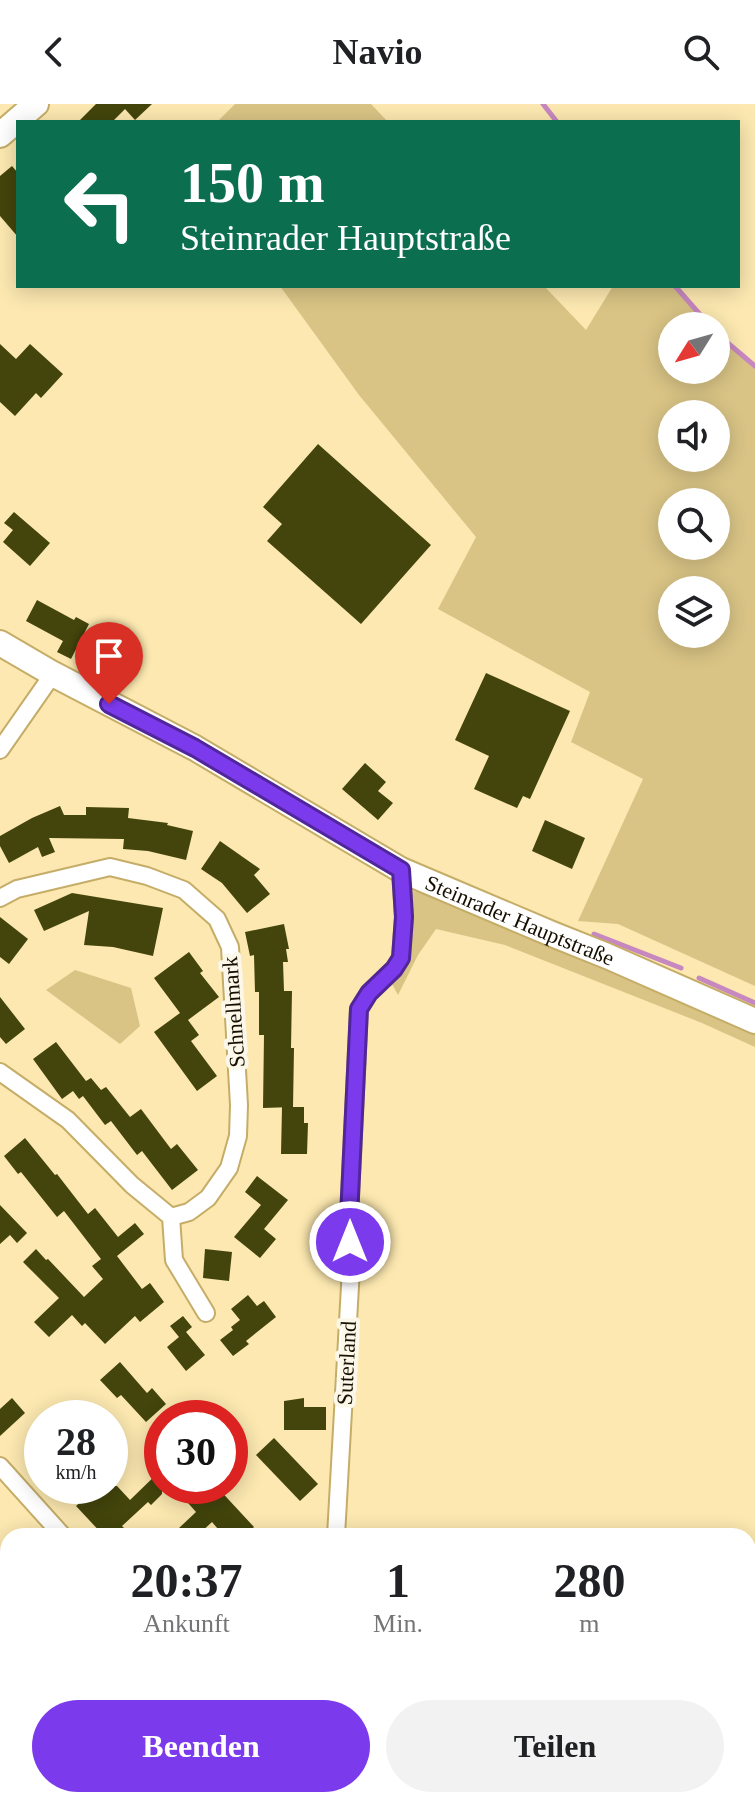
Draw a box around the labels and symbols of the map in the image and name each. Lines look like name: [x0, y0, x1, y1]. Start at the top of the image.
north arrow: [658, 312, 730, 384]
pin: [75, 622, 143, 704]
street label: Steinrader Hauptstraße: [422, 870, 618, 971]
street label: Schnellmark: [217, 956, 250, 1068]
position arrow: [308, 1200, 392, 1284]
street label: Suterland: [332, 1320, 361, 1406]
speed limit sign: 30: [144, 1400, 248, 1504]

